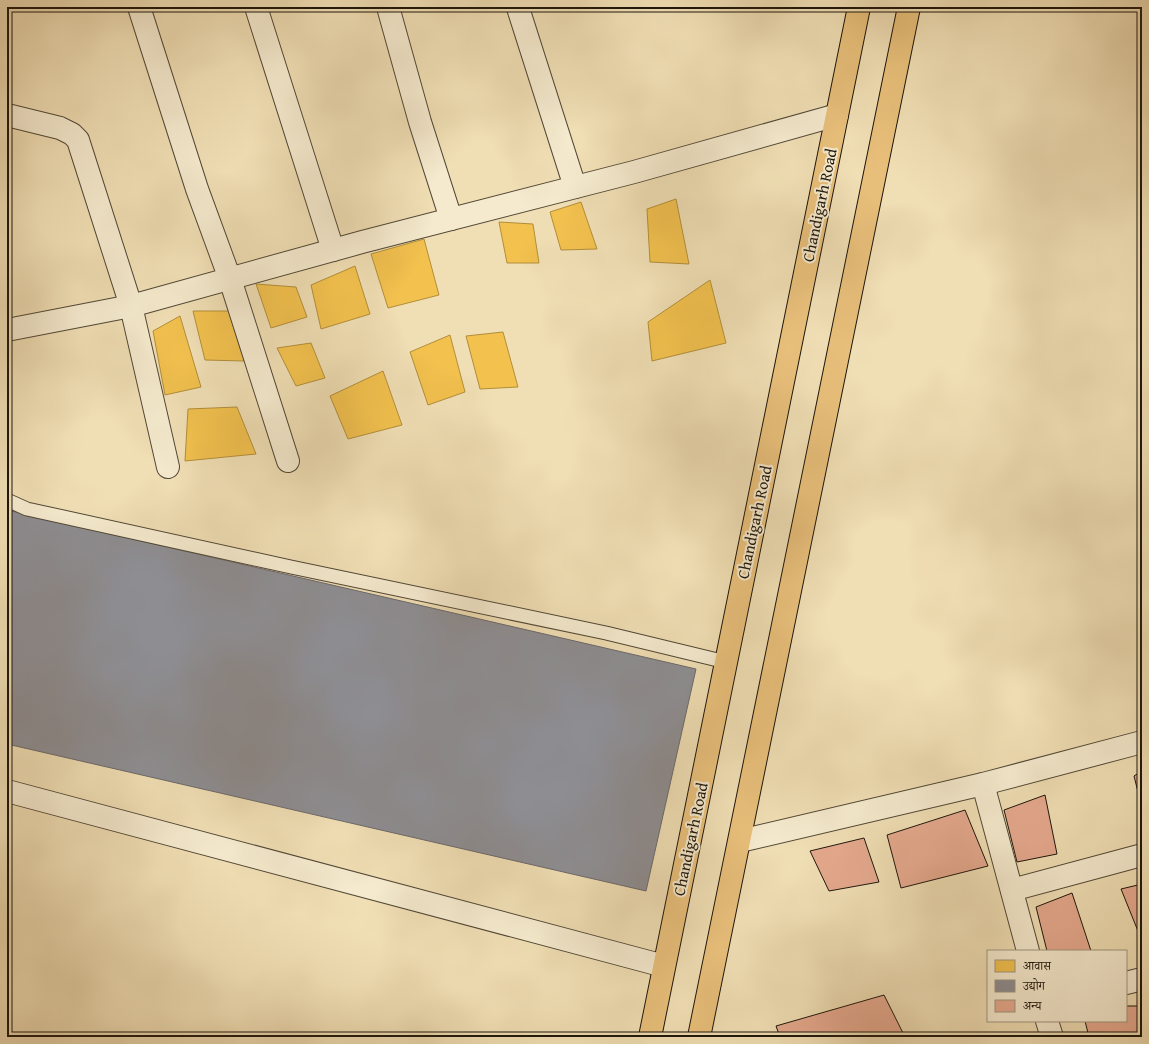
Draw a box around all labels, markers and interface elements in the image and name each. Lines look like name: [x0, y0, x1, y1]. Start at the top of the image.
street label: Chandigarh Road: [795, 146, 843, 264]
street label: Chandigarh Road: [730, 463, 778, 581]
street label: Chandigarh Road: [666, 780, 714, 898]
legend: [987, 950, 1127, 1022]
text: आवास: [1023, 957, 1052, 974]
text: उद्योग: [1022, 977, 1046, 994]
text: अन्य: [1023, 997, 1043, 1014]

